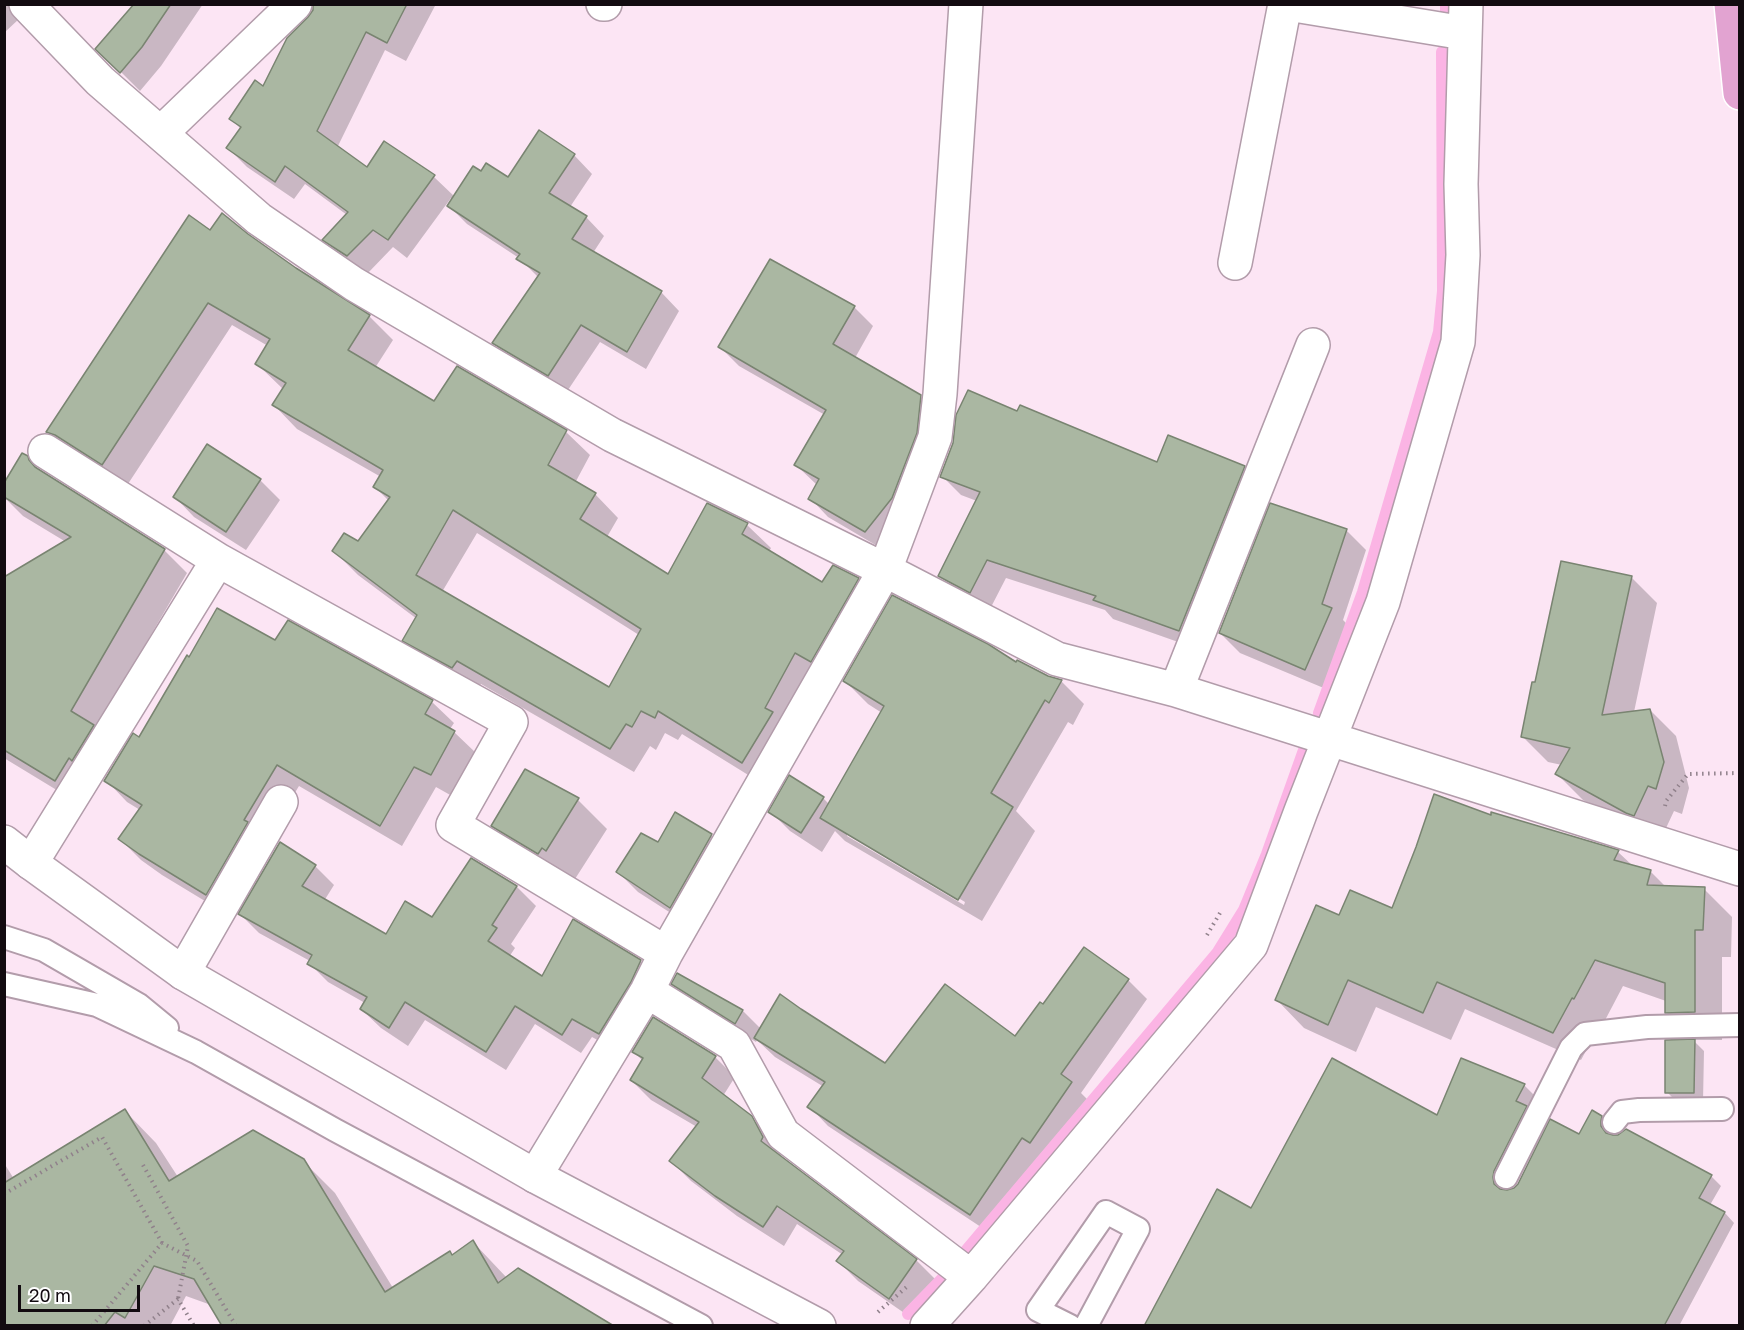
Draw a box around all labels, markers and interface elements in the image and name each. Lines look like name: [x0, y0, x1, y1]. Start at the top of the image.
scale bar: [21, 1273, 142, 1311]
text: 20 m: [29, 1284, 71, 1306]

